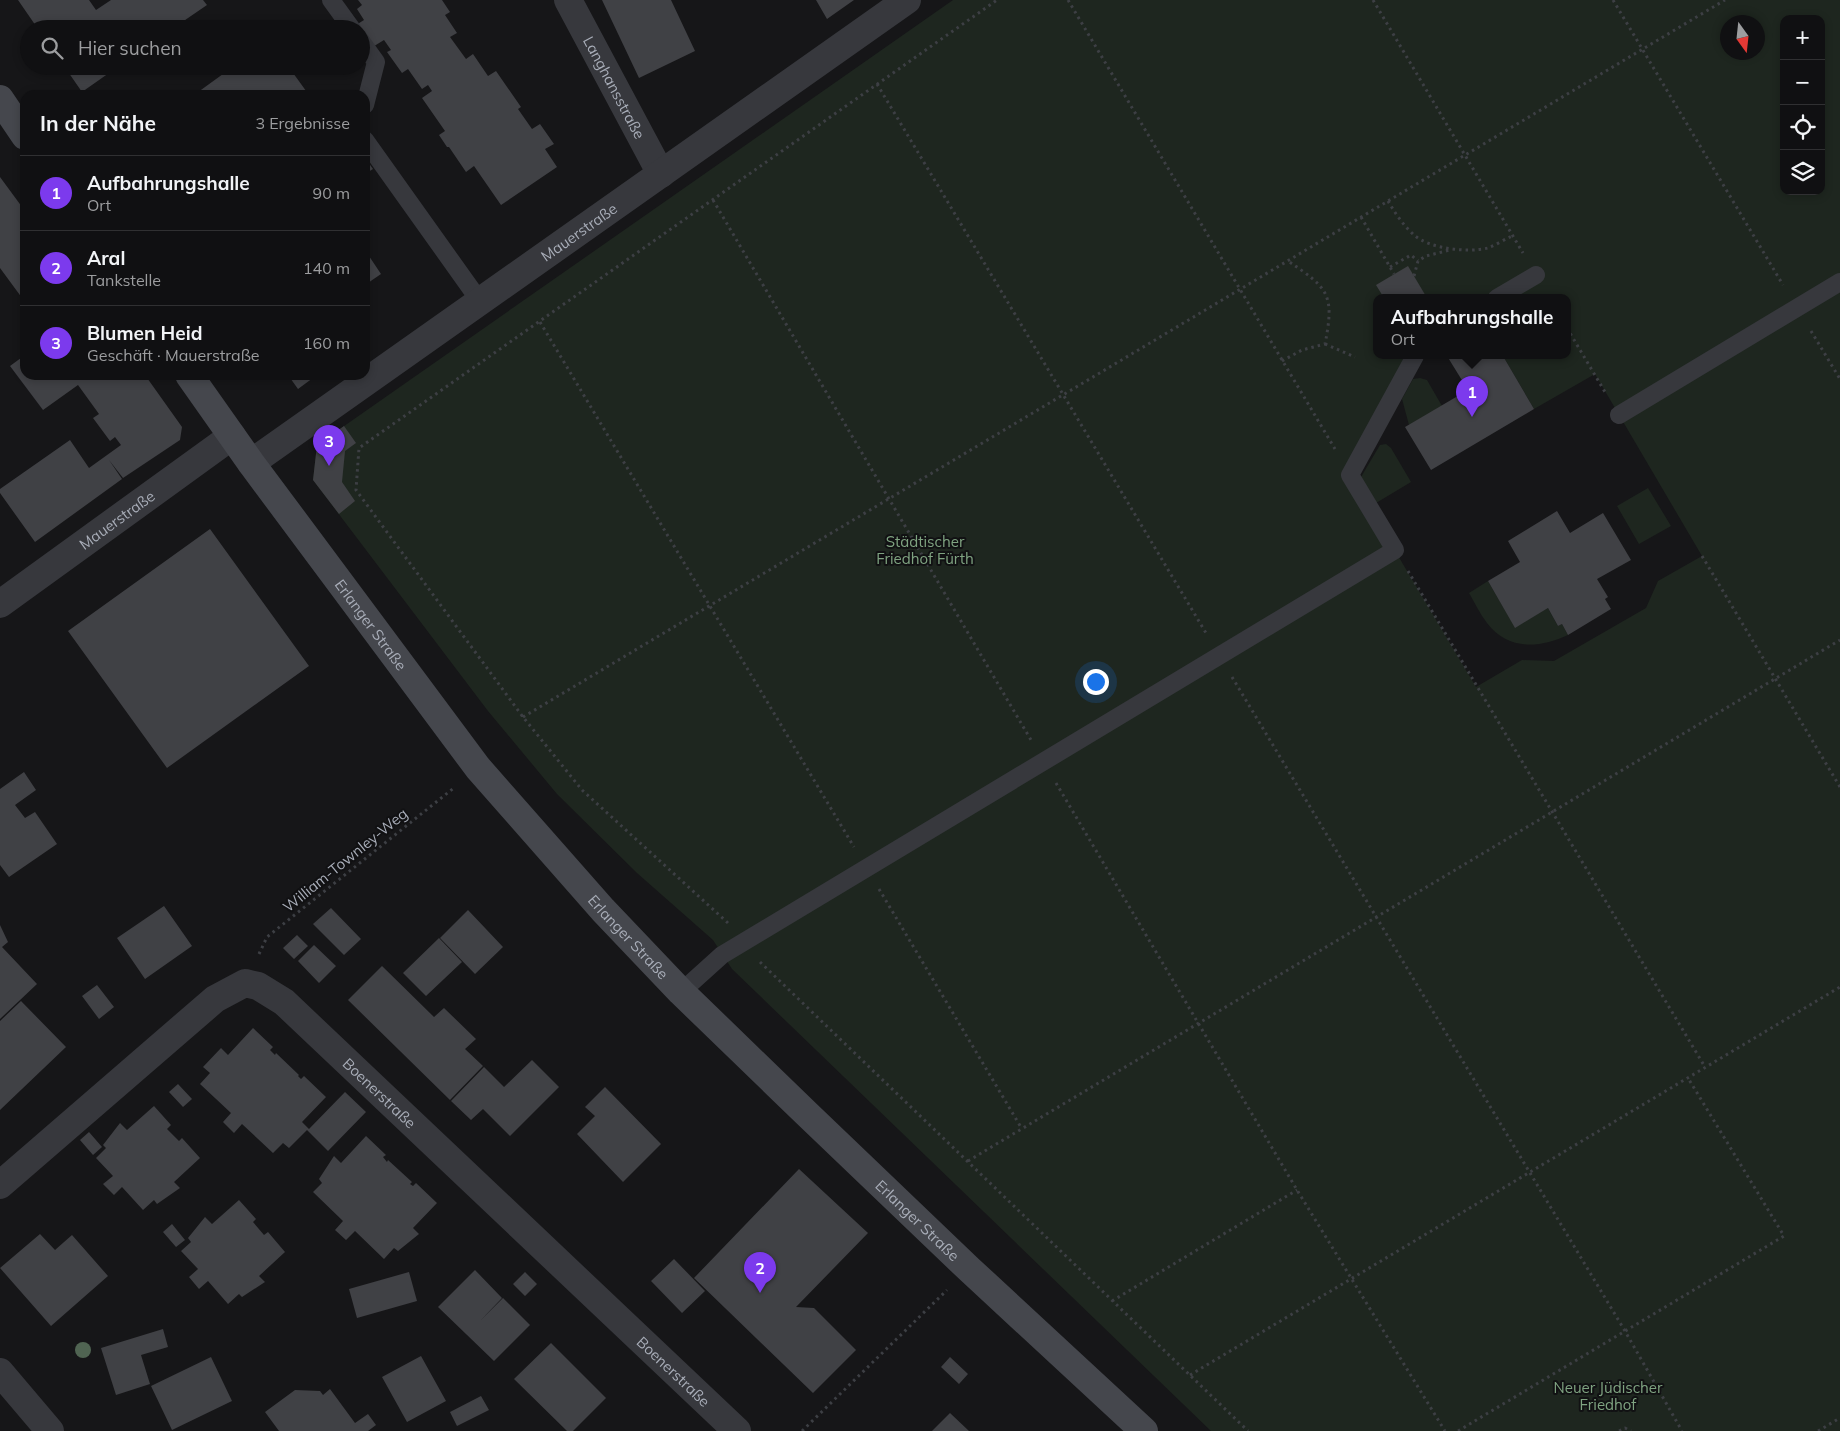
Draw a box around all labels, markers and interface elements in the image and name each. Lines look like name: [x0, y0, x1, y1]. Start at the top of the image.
north arrow: [1720, 15, 1765, 60]
map controls: [1780, 15, 1825, 195]
button: +: [1780, 15, 1825, 60]
search box: [20, 20, 370, 75]
street label: Langhansstraße: [579, 33, 650, 142]
icon: search: [38, 34, 66, 62]
text: Hier suchen: [78, 36, 182, 60]
button: −: [1780, 60, 1825, 105]
button: locate: [1780, 105, 1825, 150]
text: In der Nähe: [40, 110, 156, 136]
text: 3 Ergebnisse: [255, 113, 350, 133]
button: layers: [1780, 150, 1825, 195]
text: Aufbahrungshalle: [87, 171, 250, 195]
text: 1: [51, 183, 61, 203]
text: 90 m: [313, 183, 350, 203]
text: Ort: [87, 195, 111, 215]
street label: Mauerstraße: [537, 198, 620, 265]
text: Aral: [87, 246, 125, 270]
text: 2: [51, 258, 61, 278]
text: 140 m: [303, 258, 350, 278]
text: Tankstelle: [87, 270, 161, 290]
popup: [1373, 294, 1571, 359]
text: Aufbahrungshalle: [1391, 305, 1553, 329]
text: Blumen Heid: [87, 321, 202, 345]
text: Ort: [1391, 329, 1415, 349]
text: 3: [51, 333, 61, 353]
text: 160 m: [303, 333, 350, 353]
text: Geschäft · Mauerstraße: [87, 345, 260, 365]
pin: 1: [1456, 376, 1488, 417]
pin: 3: [313, 425, 345, 466]
street label: Mauerstraße: [75, 486, 158, 553]
park label: Städtischer Friedhof Fürth: [876, 532, 974, 568]
street label: Erlanger Straße: [331, 575, 411, 674]
your location: [1083, 669, 1109, 695]
street label: William-Townley-Weg: [279, 804, 411, 916]
street label: Erlanger Straße: [584, 891, 673, 983]
street label: Boenerstraße: [339, 1053, 420, 1132]
street label: Erlanger Straße: [872, 1176, 964, 1265]
pin: 2: [744, 1252, 776, 1293]
street label: Boenerstraße: [633, 1332, 714, 1410]
park label: Neuer Jüdischer Friedhof: [1554, 1378, 1663, 1414]

